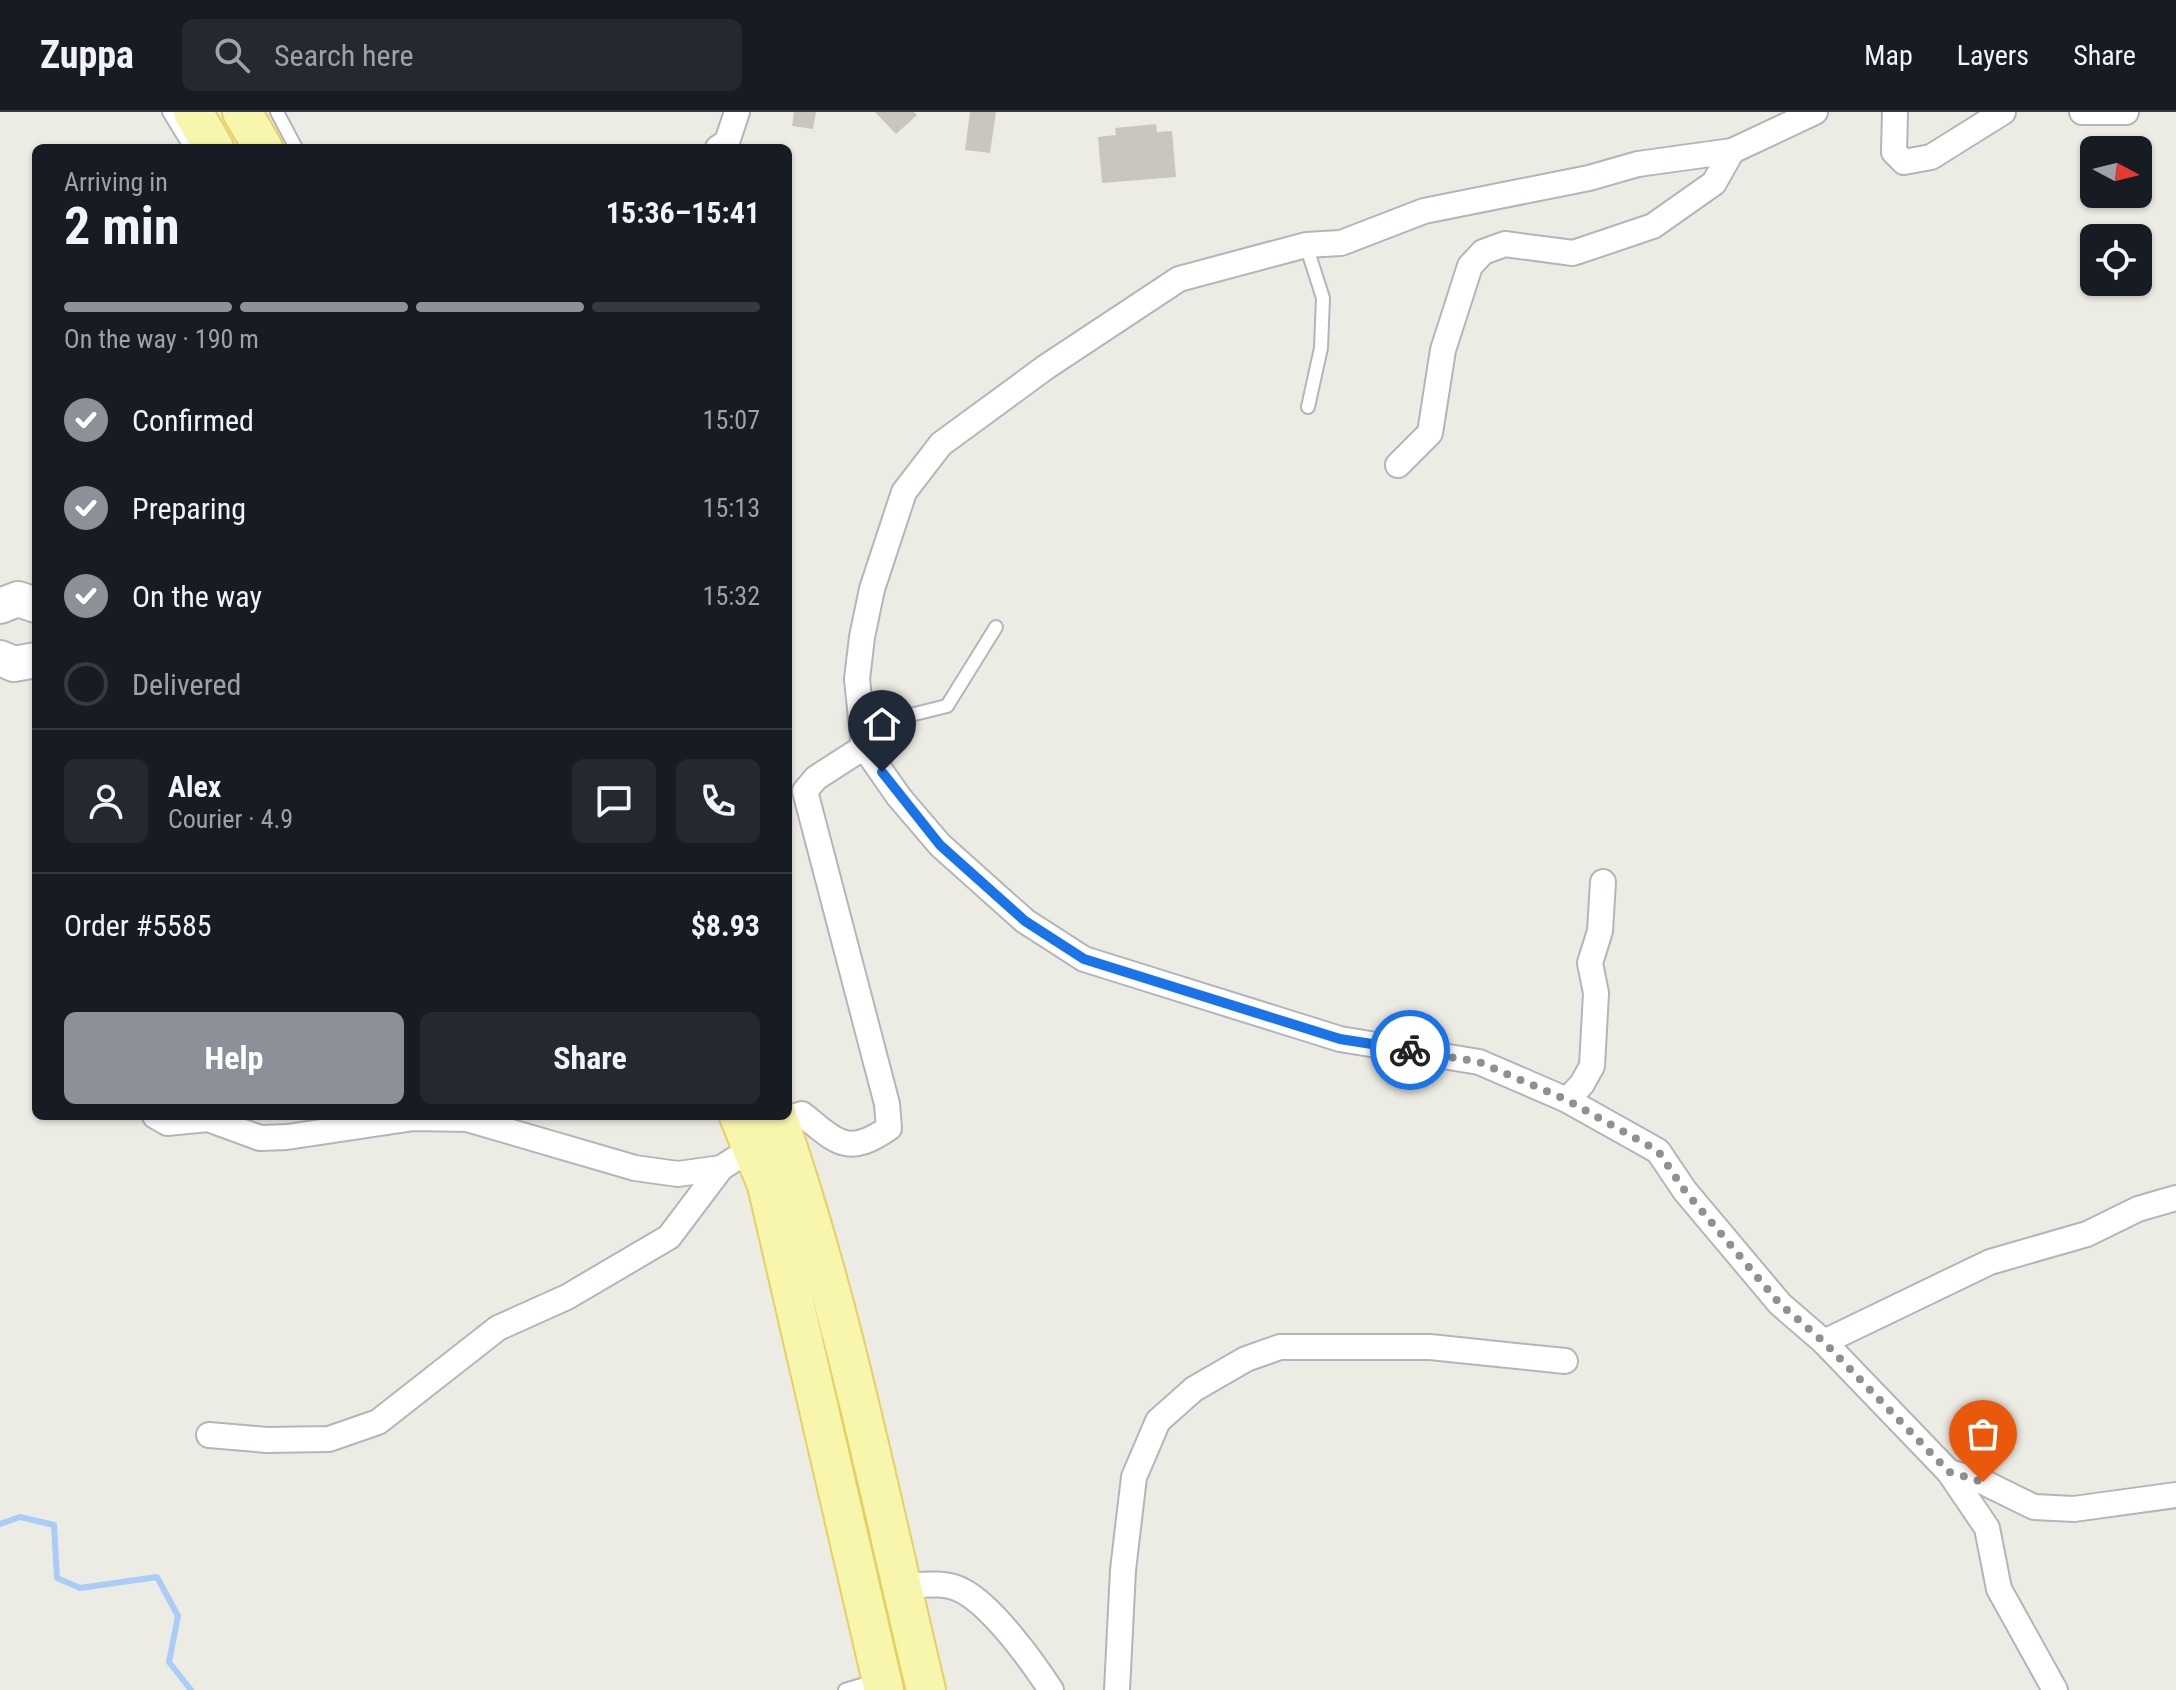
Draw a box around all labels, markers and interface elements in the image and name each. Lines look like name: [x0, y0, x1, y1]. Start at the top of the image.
search box: [182, 19, 742, 91]
text: Zuppa: [40, 33, 134, 77]
icon: search: [210, 33, 254, 77]
text: Search here: [274, 38, 414, 73]
text: Map: [1864, 39, 1913, 72]
text: Layers: [1957, 39, 2029, 72]
text: Share: [2073, 39, 2136, 72]
north arrow: [2080, 136, 2152, 208]
map controls: [2080, 136, 2152, 296]
text: Arriving in: [64, 167, 168, 197]
text: 15:36–15:41: [606, 195, 760, 230]
text: 2 min: [64, 196, 180, 257]
button: locate: [2080, 224, 2152, 296]
text: On the way · 190 m: [64, 324, 259, 354]
icon: check: [64, 398, 108, 442]
text: Confirmed: [132, 403, 254, 438]
text: 15:07: [703, 405, 760, 435]
icon: check: [64, 486, 108, 530]
text: Preparing: [132, 491, 246, 526]
text: 15:13: [703, 493, 760, 523]
icon: check: [64, 574, 108, 618]
text: On the way: [132, 579, 262, 614]
text: 15:32: [703, 581, 760, 611]
text: Delivered: [132, 667, 241, 702]
pin: [848, 690, 916, 772]
icon: home: [860, 702, 904, 746]
button: person: [64, 759, 148, 843]
button: chat: [572, 759, 656, 843]
button: phone: [676, 759, 760, 843]
text: Alex: [168, 769, 221, 804]
text: Courier · 4.9: [168, 804, 293, 834]
text: Order #5585: [64, 908, 212, 943]
text: $8.93: [691, 908, 760, 943]
courier: [1370, 1010, 1450, 1090]
button: Help: [64, 1012, 404, 1104]
button: Share: [420, 1012, 760, 1104]
icon: bike: [1388, 1028, 1432, 1072]
pin: [1949, 1400, 2017, 1482]
icon: bag: [1961, 1412, 2005, 1456]

